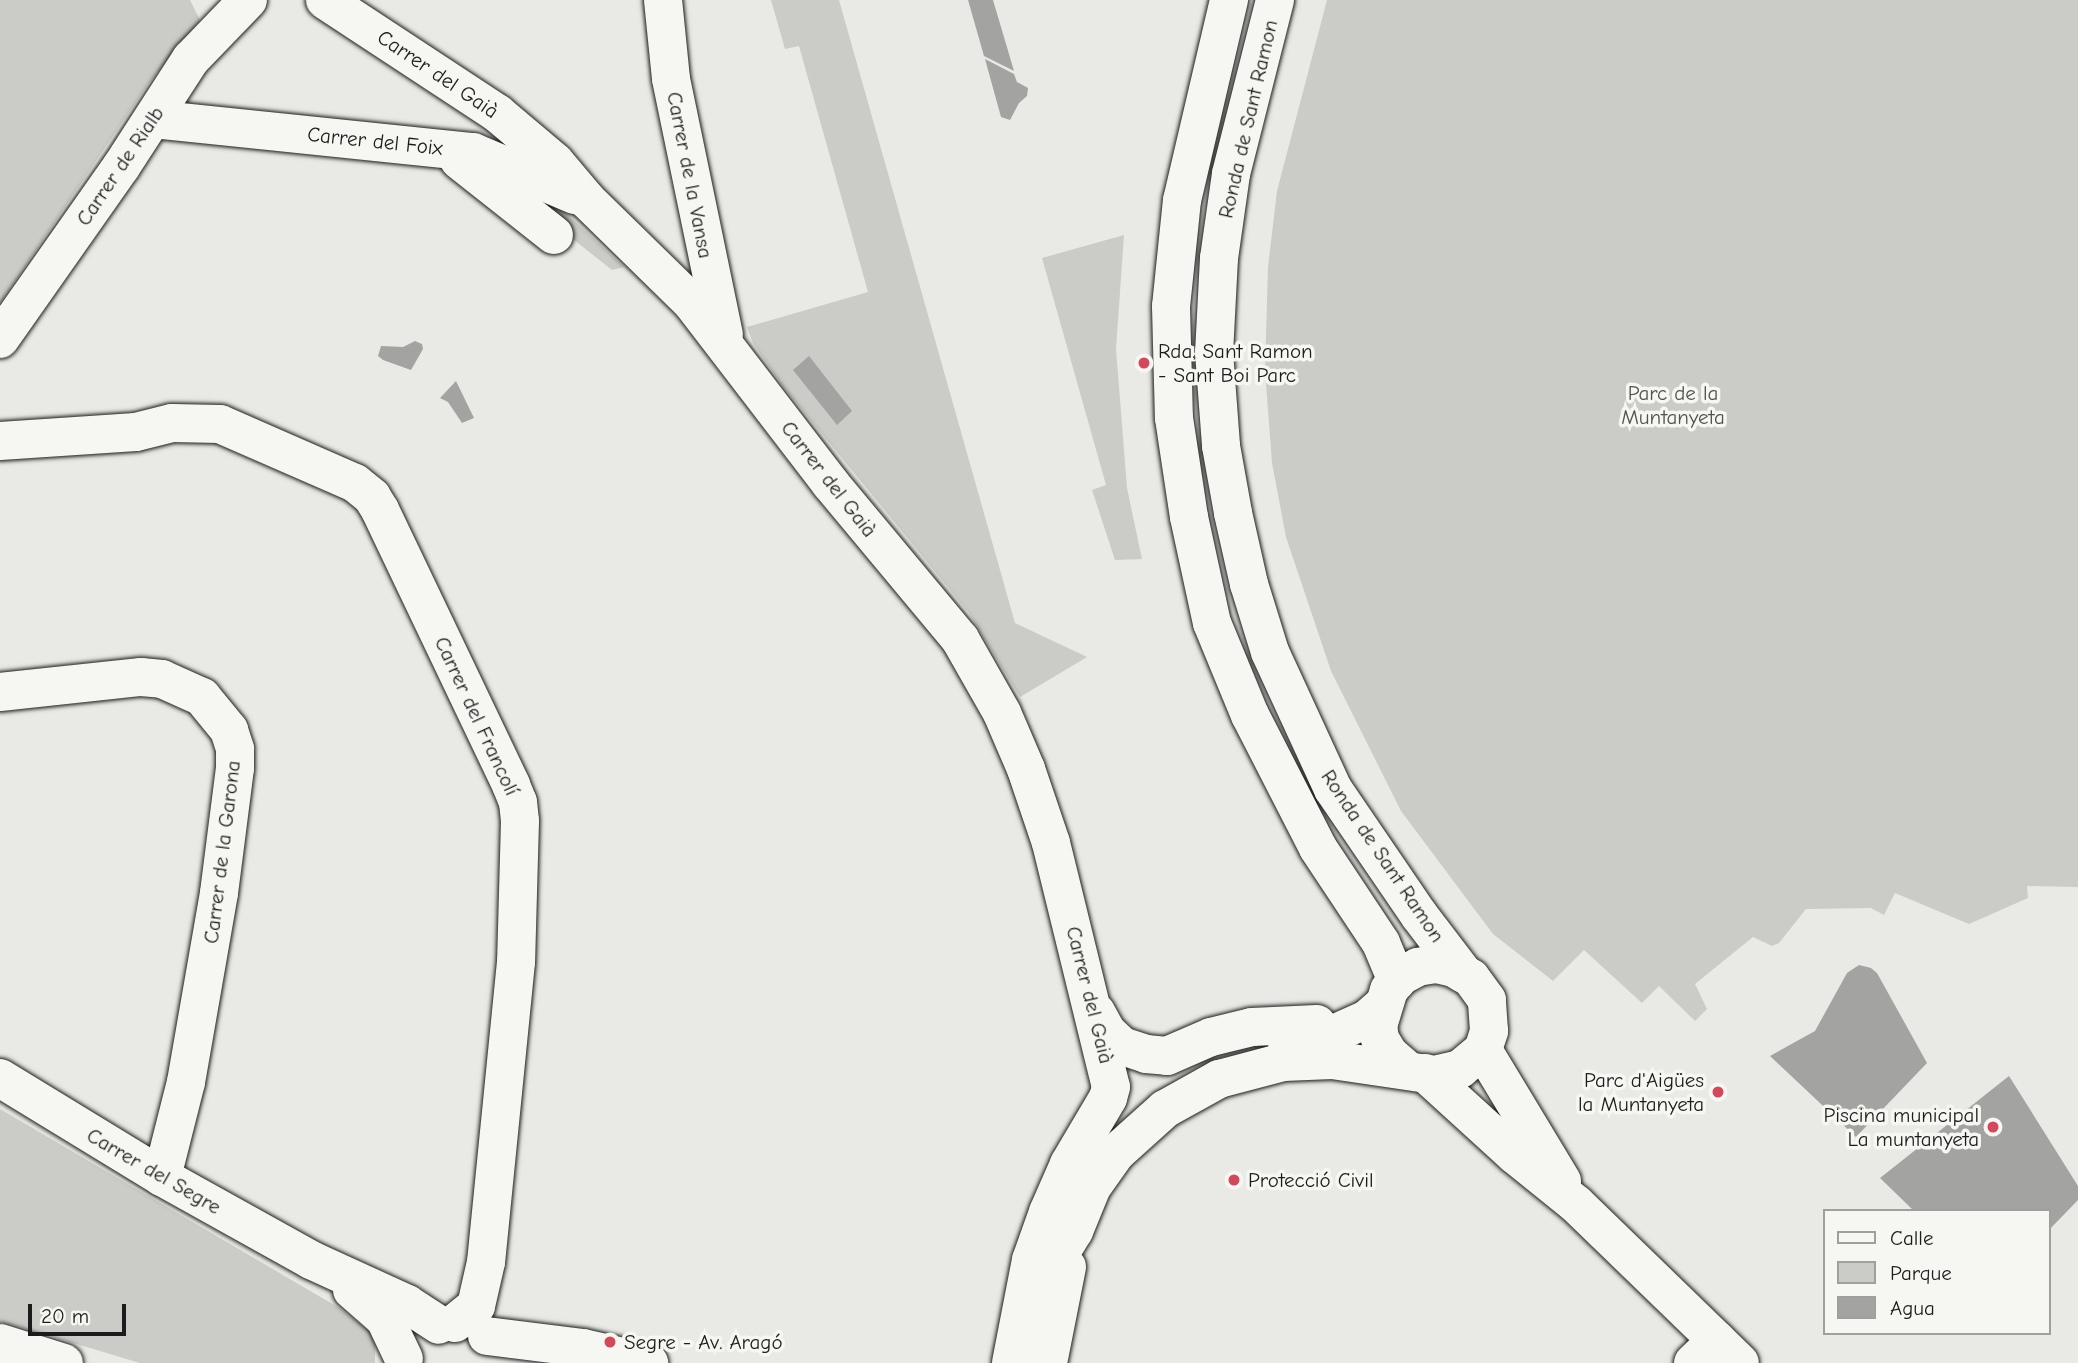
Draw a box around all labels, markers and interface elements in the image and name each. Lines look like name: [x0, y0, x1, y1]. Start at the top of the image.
street label: Ronda de Sant Ramon: [1213, 17, 1283, 221]
street label: Carrer del Gaià: [373, 24, 503, 124]
street label: Carrer de la Vansa: [662, 90, 718, 260]
street label: Carrer de Rialb: [71, 102, 169, 230]
street label: Carrer del Foix: [306, 121, 444, 161]
place label: Rda. Sant Ramon - Sant Boi Parc: [1158, 338, 1313, 388]
marker: Rda. Sant Ramon - Sant Boi Parc: [1136, 355, 1152, 371]
park label: Parc de la Muntanyeta: [1621, 380, 1725, 430]
street label: Carrer del Gaià: [776, 416, 882, 542]
street label: Carrer del Francolí: [429, 633, 525, 799]
street label: Carrer de la Garona: [198, 759, 246, 945]
street label: Ronda de Sant Ramon: [1316, 765, 1450, 947]
street label: Carrer del Gaià: [1061, 924, 1119, 1066]
place label: Parc d'Aigües la Muntanyeta: [1578, 1067, 1704, 1117]
marker: Parc d'Aigües la Muntanyeta: [1710, 1084, 1726, 1100]
place label: Piscina municipal La muntanyeta: [1823, 1102, 1979, 1152]
marker: Piscina municipal La muntanyeta: [1985, 1119, 2001, 1135]
street label: Carrer del Segre: [82, 1122, 226, 1220]
place label: Protecció Civil: [1248, 1167, 1374, 1193]
marker: Protecció Civil: [1226, 1172, 1242, 1188]
legend: [1822, 1209, 2050, 1335]
text: Calle: [1890, 1226, 1933, 1250]
text: Parque: [1890, 1261, 1952, 1285]
scale bar: [32, 1290, 130, 1334]
text: Agua: [1890, 1296, 1935, 1320]
text: 20 m: [41, 1304, 89, 1328]
place label: Segre - Av. Aragó: [624, 1329, 783, 1355]
marker: Segre - Av. Aragó: [602, 1334, 618, 1350]

